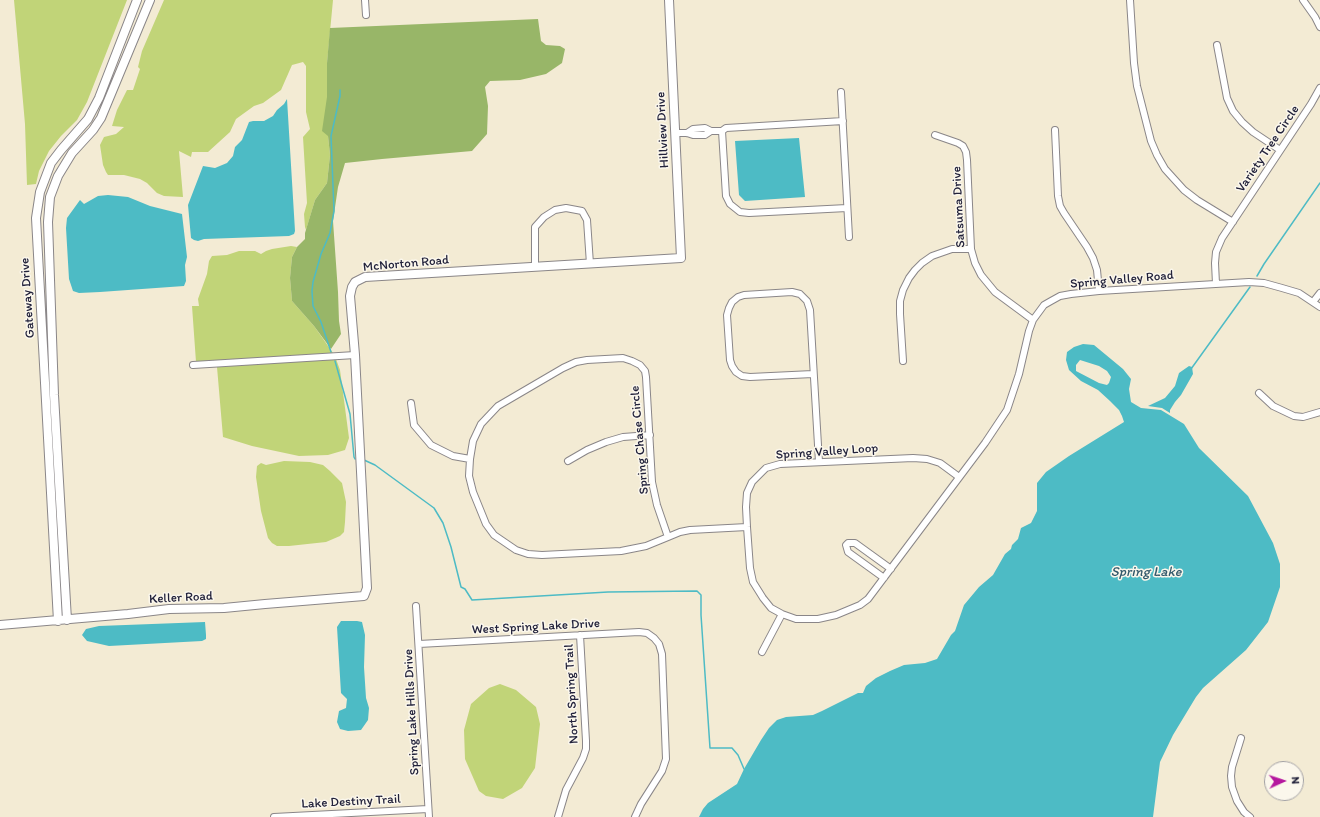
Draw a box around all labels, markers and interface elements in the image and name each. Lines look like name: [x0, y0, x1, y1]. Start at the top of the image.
street label: Hillview Drive: [653, 91, 673, 169]
street label: Variety Tree Circle: [1233, 102, 1303, 196]
street label: Satsuma Drive: [949, 166, 969, 248]
street label: McNorton Road: [362, 252, 450, 276]
street label: Gateway Drive: [17, 257, 39, 339]
street label: Spring Valley Road: [1070, 268, 1174, 292]
street label: Spring Chase Circle: [627, 385, 653, 495]
street label: Spring Valley Loop: [775, 441, 879, 463]
water label: Spring Lake: [1111, 564, 1181, 580]
street label: Keller Road: [149, 589, 213, 607]
street label: West Spring Lake Drive: [472, 616, 600, 638]
street label: North Spring Trail: [562, 644, 582, 744]
street label: Spring Lake Hills Drive: [401, 649, 423, 775]
north arrow: [1264, 761, 1304, 801]
text: N: [1289, 776, 1302, 784]
street label: Lake Destiny Trail: [301, 792, 401, 812]

